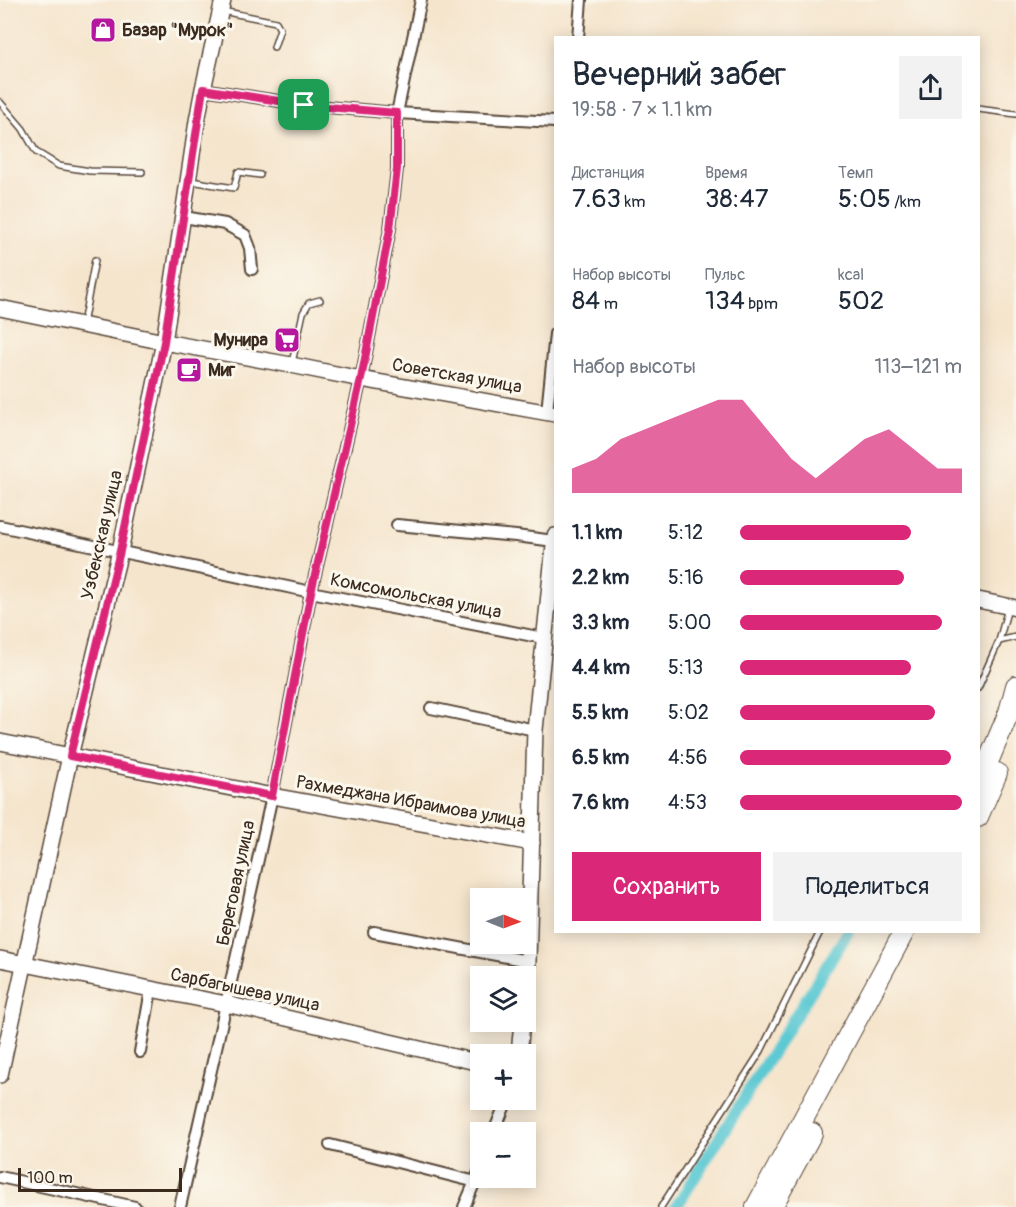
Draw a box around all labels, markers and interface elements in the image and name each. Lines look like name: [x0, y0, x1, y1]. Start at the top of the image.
shop icon: Базар "Мурок": [88, 15, 118, 45]
place label: Базар "Мурок": [122, 19, 233, 42]
text: Вечерний забег: [572, 54, 786, 95]
button: share: [899, 56, 962, 119]
pin: [278, 79, 329, 130]
icon: arrive: [287, 88, 320, 121]
text: 19:58 · 7 × 1.1 km: [572, 97, 712, 122]
text: Дистанция: [572, 163, 645, 183]
text: Время: [705, 163, 748, 183]
text: Темп: [838, 163, 873, 183]
text: 7.63: [572, 183, 621, 215]
text: 38:47: [705, 183, 768, 215]
text: 5:05: [838, 183, 891, 215]
text: km: [621, 192, 645, 212]
text: /km: [891, 192, 921, 212]
text: Набор высоты: [572, 265, 671, 285]
text: Пульс: [705, 265, 745, 285]
text: kcal: [838, 265, 864, 285]
text: 84: [572, 285, 600, 317]
text: 134: [705, 285, 745, 317]
text: 502: [838, 285, 884, 317]
text: m: [600, 294, 618, 314]
text: bpm: [745, 294, 778, 314]
supermarket icon: Мунира: [272, 325, 302, 355]
place label: Мунира: [213, 329, 269, 352]
street label: Советская улица: [390, 353, 524, 399]
text: Набор высоты: [572, 354, 696, 379]
text: 113–121 m: [875, 354, 962, 379]
cafe icon: Миг: [174, 355, 204, 385]
place label: Миг: [208, 359, 236, 382]
street label: Узбекская улица: [76, 468, 128, 602]
text: 1.1 km: [572, 520, 622, 545]
text: 5:12: [668, 520, 703, 545]
text: 2.2 km: [572, 565, 629, 590]
text: 5:16: [668, 565, 704, 590]
street label: Комсомольская улица: [328, 568, 504, 624]
text: 3.3 km: [572, 610, 629, 635]
text: 5:00: [668, 610, 712, 635]
text: 4.4 km: [572, 655, 630, 680]
text: 5:13: [668, 655, 703, 680]
text: 5.5 km: [572, 700, 629, 725]
text: 5:02: [668, 700, 709, 725]
text: 6.5 km: [572, 745, 629, 770]
text: 4:56: [668, 745, 707, 770]
street label: Рахмеджана Ибраимова улица: [295, 770, 527, 834]
text: 7.6 km: [572, 790, 629, 815]
text: 4:53: [668, 790, 707, 815]
street label: Береговая улица: [212, 818, 260, 948]
button: Сохранить: [572, 852, 761, 921]
button: Поделиться: [773, 852, 962, 921]
north arrow: [470, 888, 536, 954]
map controls: [470, 888, 536, 1188]
street label: Сарбагышева улица: [168, 963, 322, 1017]
button: layers: [470, 966, 536, 1032]
button: +: [470, 1044, 536, 1110]
button: −: [470, 1122, 536, 1188]
scale bar: [18, 1165, 182, 1192]
text: 100 m: [27, 1168, 73, 1188]

